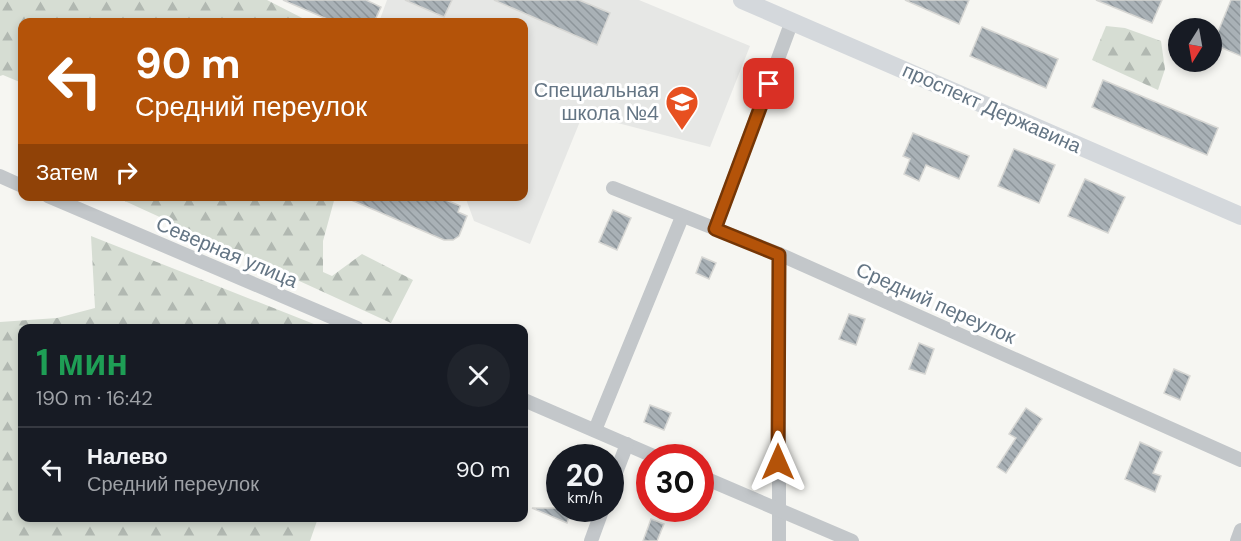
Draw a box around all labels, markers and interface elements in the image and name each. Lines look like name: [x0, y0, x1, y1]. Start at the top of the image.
north arrow: [1168, 18, 1222, 72]
map controls: [1168, 18, 1222, 72]
text: 90 m: [135, 36, 241, 91]
icon: left: [36, 42, 114, 120]
street label: проспект Державина: [899, 57, 1086, 159]
pin: [743, 58, 794, 109]
icon: arrive: [752, 67, 785, 100]
place label: Специальная школа №4: [534, 77, 659, 126]
school or university icon: Специальная школа №4: [664, 84, 700, 131]
text: Средний переулок: [135, 89, 367, 124]
icon: right: [110, 156, 143, 189]
text: Затем: [36, 158, 98, 187]
street label: Северная улица: [152, 210, 303, 294]
street label: Средний переулок: [852, 256, 1020, 350]
text: 1 мин: [36, 339, 128, 386]
button: close: [447, 344, 510, 407]
text: 190 m · 16:42: [36, 385, 153, 411]
position arrow: [746, 430, 810, 494]
text: Налево: [87, 442, 168, 471]
speed limit sign: 30: [636, 444, 714, 522]
icon: left: [36, 453, 69, 486]
text: 90 m: [456, 455, 510, 484]
text: 20: [566, 456, 604, 495]
text: Средний переулок: [87, 471, 259, 497]
text: km/h: [567, 488, 603, 508]

